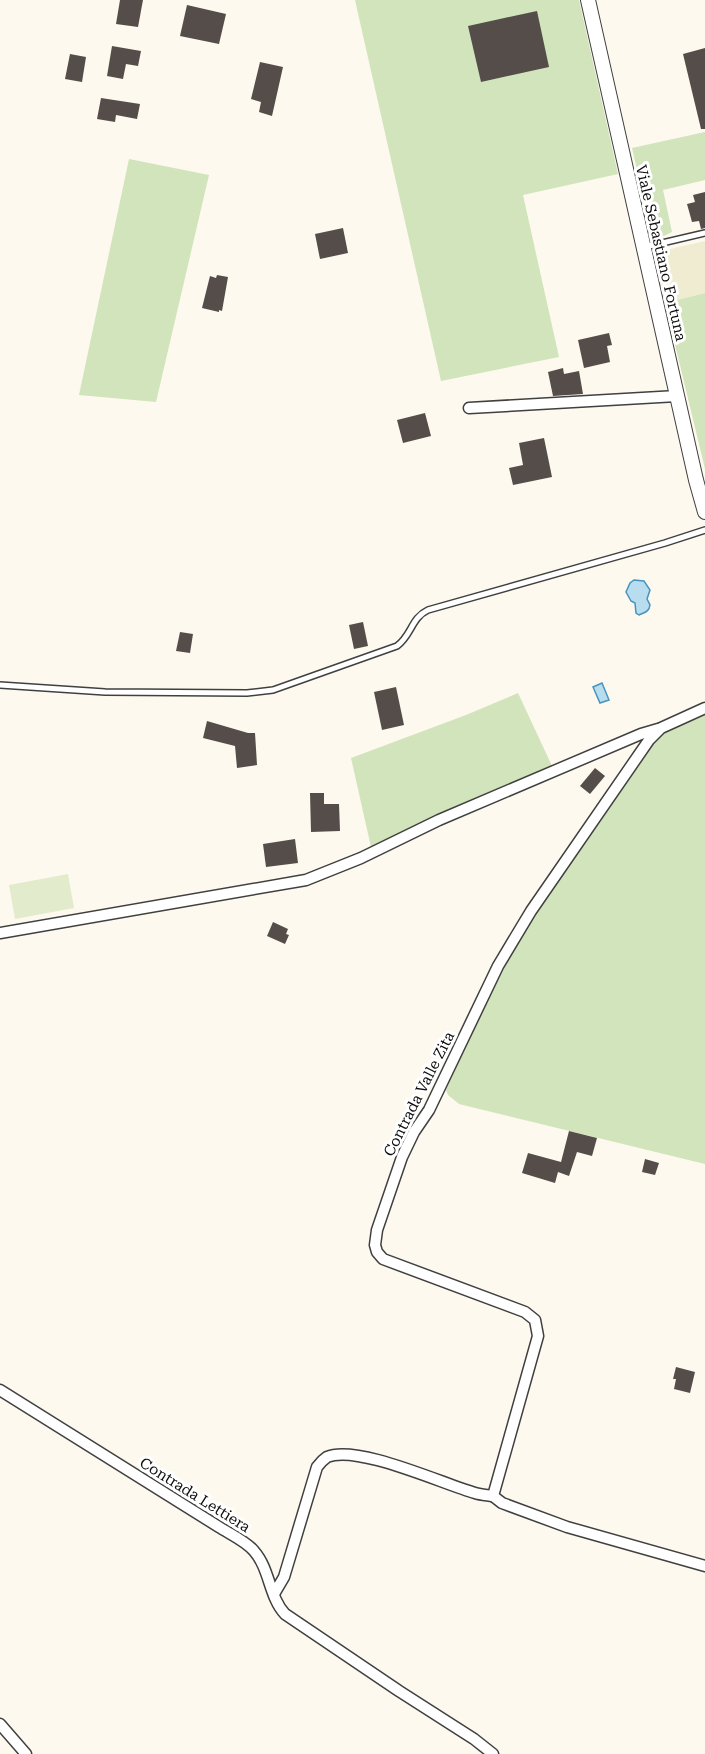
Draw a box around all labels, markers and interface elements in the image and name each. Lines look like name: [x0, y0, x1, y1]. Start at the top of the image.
street label: Viale Sebastiano Fortuna: [632, 163, 690, 343]
street label: Contrada Valle Zita: [380, 1029, 458, 1159]
street label: Contrada Lettiera: [136, 1454, 254, 1536]

